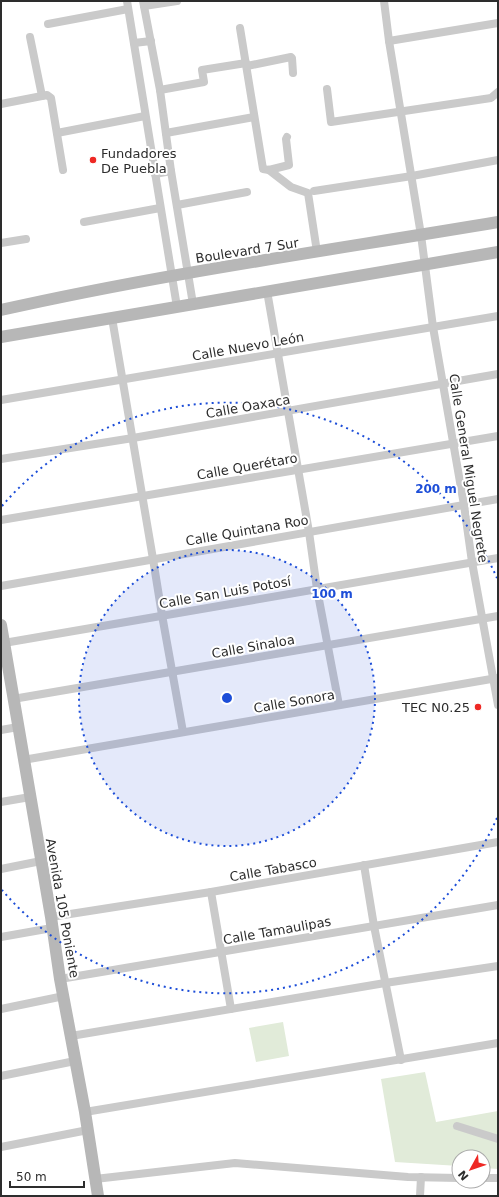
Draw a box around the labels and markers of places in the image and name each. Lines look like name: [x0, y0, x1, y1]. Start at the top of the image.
place label: Fundadores De Puebla: [101, 146, 177, 176]
marker: Fundadores De Puebla: [88, 155, 98, 165]
centre of rings: [220, 691, 234, 705]
place label: TEC N0.25: [401, 700, 470, 715]
marker: TEC N0.25: [473, 702, 483, 712]

